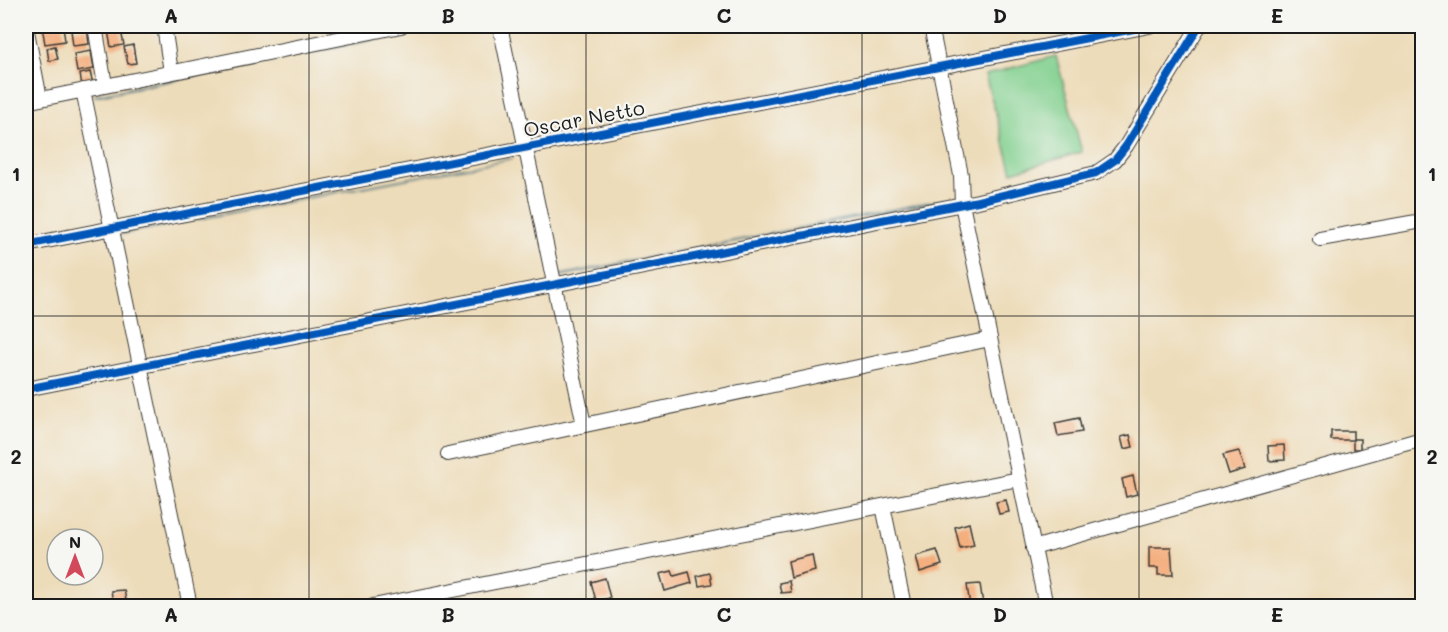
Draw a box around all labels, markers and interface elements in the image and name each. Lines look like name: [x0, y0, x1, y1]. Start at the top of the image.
text: A: [164, 2, 178, 28]
text: B: [441, 2, 455, 28]
text: C: [717, 2, 732, 28]
text: D: [993, 2, 1007, 28]
text: E: [1271, 2, 1283, 28]
street label: Oscar Netto: [521, 94, 647, 142]
text: 1: [12, 160, 20, 186]
text: 1: [1428, 160, 1436, 186]
text: 2: [10, 443, 22, 469]
text: 2: [1426, 443, 1438, 469]
north arrow: [45, 527, 105, 587]
text: N: [69, 531, 81, 552]
text: A: [164, 601, 178, 627]
text: B: [441, 601, 455, 627]
text: C: [717, 601, 732, 627]
text: D: [993, 601, 1007, 627]
text: E: [1271, 601, 1283, 627]

